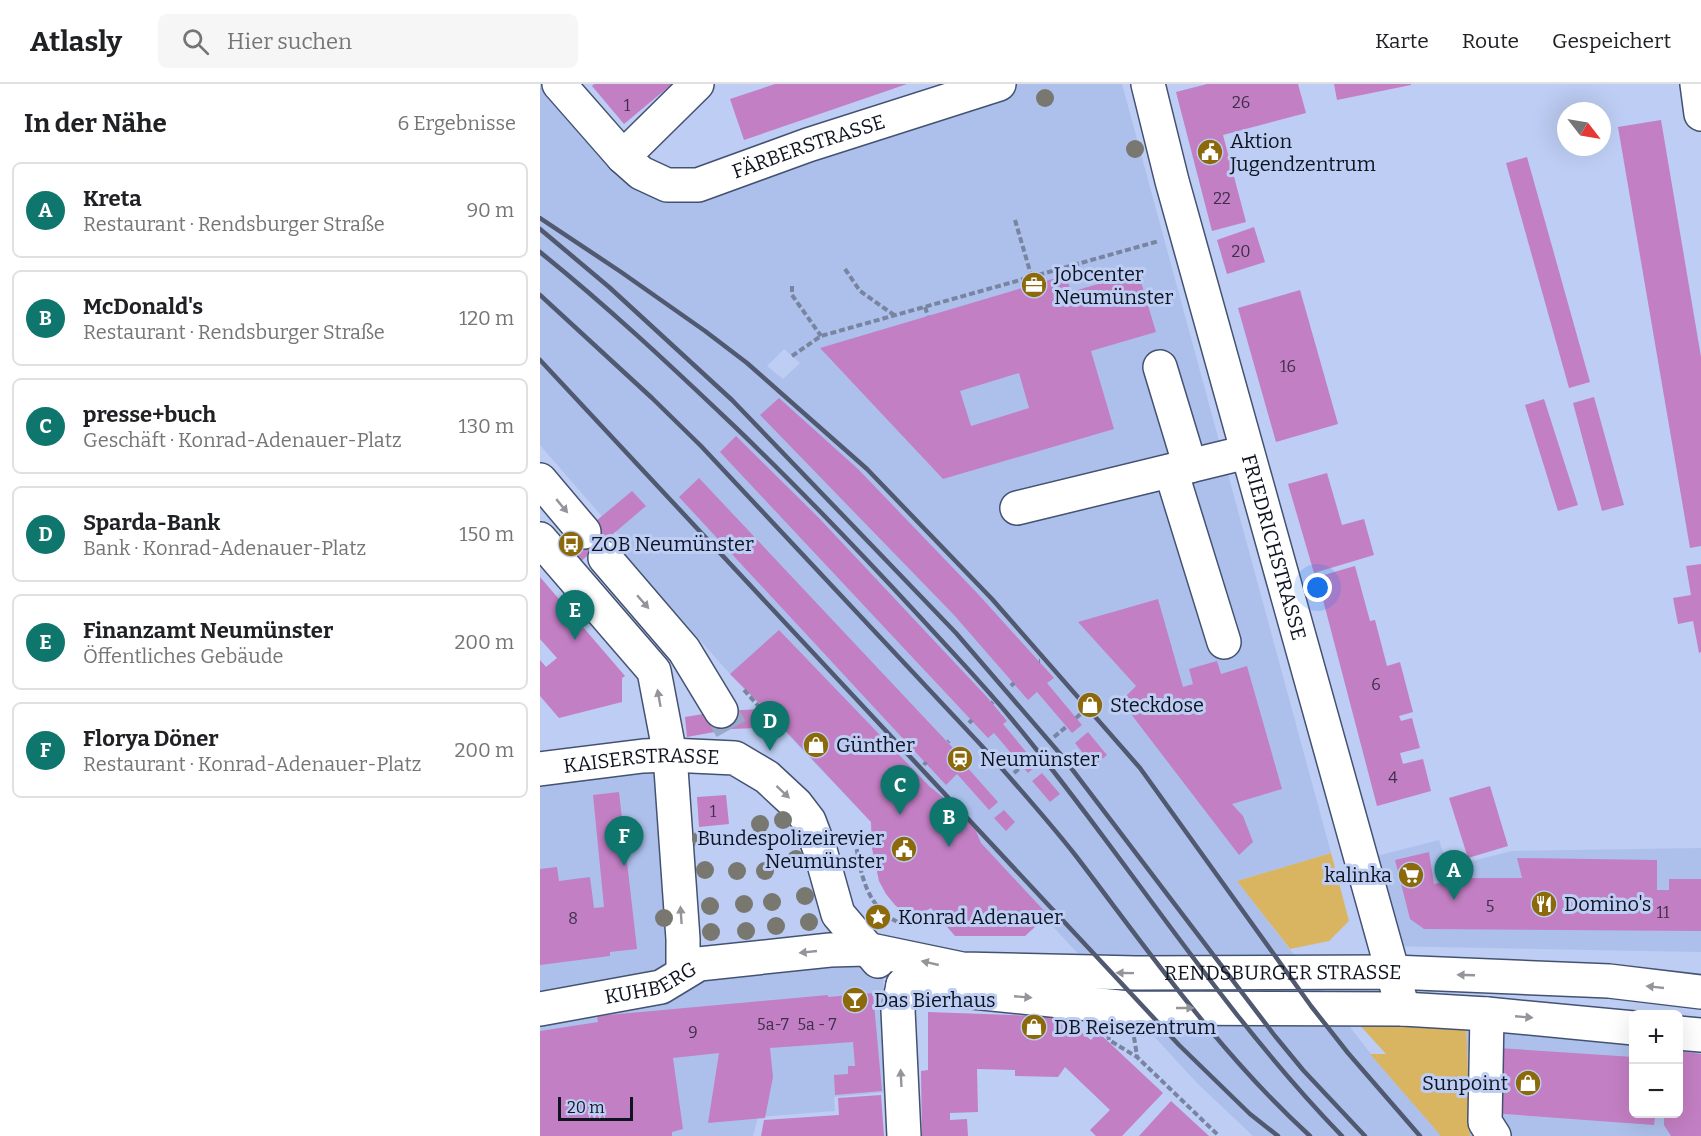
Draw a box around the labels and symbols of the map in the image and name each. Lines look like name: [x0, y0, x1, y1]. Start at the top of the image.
house number: 26: [1232, 93, 1250, 112]
house number: 1: [624, 96, 631, 115]
north arrow: [1557, 102, 1611, 156]
street label: FÄRBERSTRASSE: [729, 109, 888, 184]
place label: Aktion Jugendzentrum: [1229, 129, 1376, 176]
public building icon: Aktion Jugendzentrum: [1195, 137, 1225, 167]
house number: 22: [1213, 189, 1231, 208]
house number: 20: [1232, 242, 1250, 261]
place label: Jobcenter Neumünster: [1053, 262, 1173, 309]
office icon: Jobcenter Neumünster: [1019, 270, 1049, 300]
house number: 16: [1280, 357, 1296, 376]
street label: FRIEDRICHSTRASSE: [1237, 451, 1311, 643]
one-way arrow: [555, 498, 568, 513]
bus stop icon: ZOB Neumünster: [556, 529, 586, 559]
place label: ZOB Neumünster: [591, 532, 754, 556]
your location: [1303, 573, 1332, 602]
pin: E: [555, 590, 594, 640]
one-way arrow: [636, 594, 649, 609]
house number: 6: [1371, 675, 1381, 694]
one-way arrow: [654, 688, 663, 707]
shop icon: Steckdose: [1075, 690, 1105, 720]
place label: Steckdose: [1110, 693, 1204, 717]
pin: D: [750, 702, 790, 751]
shop icon: Günther: [801, 730, 831, 760]
place label: Günther: [836, 733, 915, 757]
street label: KAISERSTRASSE: [562, 743, 720, 778]
station icon: Neumünster: [945, 744, 975, 774]
place label: Neumünster: [980, 747, 1099, 771]
pin: C: [880, 766, 920, 815]
house number: 4: [1388, 768, 1398, 787]
one-way arrow: [775, 785, 790, 799]
pin: B: [930, 798, 968, 847]
house number: 1: [710, 802, 717, 821]
pin: F: [604, 816, 644, 866]
place label: Bundespolizeirevier Neumünster: [697, 826, 884, 873]
public building icon: Bundespolizeirevier Neumünster: [889, 834, 919, 864]
pin: A: [1434, 850, 1474, 900]
supermarket icon: kalinka: [1396, 860, 1426, 890]
place label: kalinka: [1324, 863, 1392, 887]
restaurant icon: Domino's: [1529, 889, 1559, 919]
place label: Domino's: [1564, 892, 1651, 916]
house number: 5: [1486, 897, 1494, 916]
place icon: Konrad Adenauer: [863, 902, 893, 932]
house number: 11: [1657, 903, 1670, 922]
one-way arrow: [676, 905, 686, 924]
place label: Konrad Adenauer: [898, 905, 1063, 929]
house number: 8: [568, 909, 578, 928]
one-way arrow: [798, 947, 817, 957]
street label: KUHBERG: [603, 956, 701, 1009]
one-way arrow: [921, 958, 940, 968]
street label: RENDSBURGER STRASSE: [1164, 960, 1402, 985]
one-way arrow: [1115, 968, 1134, 978]
one-way arrow: [1457, 971, 1476, 980]
one-way arrow: [1645, 982, 1664, 991]
bar icon: Das Bierhaus: [840, 985, 870, 1015]
place label: Das Bierhaus: [874, 988, 996, 1012]
one-way arrow: [1014, 992, 1033, 1002]
one-way arrow: [1175, 1003, 1194, 1013]
shop icon: DB Reisezentrum: [1019, 1012, 1049, 1042]
one-way arrow: [1515, 1012, 1534, 1022]
house number: 5a-7: [757, 1015, 789, 1034]
house number: 5a - 7: [797, 1015, 837, 1034]
place label: DB Reisezentrum: [1054, 1015, 1216, 1039]
house number: 9: [688, 1023, 698, 1042]
one-way arrow: [897, 1068, 906, 1087]
shop icon: Sunpoint: [1513, 1068, 1543, 1098]
place label: Sunpoint: [1422, 1071, 1508, 1095]
scale bar: [558, 1094, 633, 1122]

